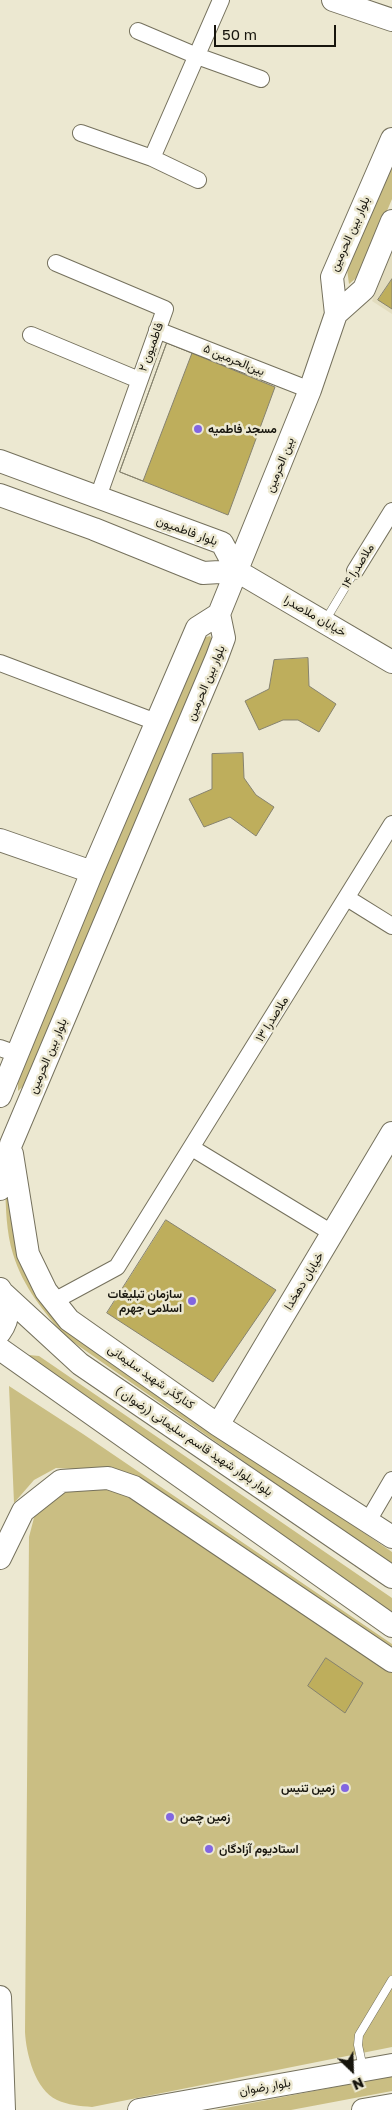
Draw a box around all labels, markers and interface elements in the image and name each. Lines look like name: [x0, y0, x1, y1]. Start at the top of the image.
scale bar: [217, 15, 340, 47]
text: 50 m: [222, 25, 257, 43]
street label: بلوار بین الحرمین: [327, 194, 373, 274]
street label: فاطمیون ۲: [136, 321, 166, 373]
street label: بین‌الحرمین ۵: [201, 341, 267, 379]
place label: مسجد فاطمیه: [208, 422, 277, 436]
marker: مسجد فاطمیه: [192, 423, 204, 435]
street label: بین الحرمین: [262, 435, 298, 495]
street label: بلوار فاطمیون: [154, 513, 220, 549]
street label: ملاصدرا ۱۴: [339, 541, 377, 591]
street label: خیابان ملاصدرا: [281, 592, 349, 640]
street label: بلوار بین الحرمین: [184, 643, 228, 723]
street label: ملاصدرا ۱۳: [253, 994, 291, 1044]
street label: بلوار بین الحرمین: [26, 1016, 70, 1096]
street label: خیابان دهخدا: [281, 1250, 327, 1312]
place label: سازمان تبلیغات اسلامی جهرم: [108, 1287, 182, 1315]
marker: سازمان تبلیغات اسلامی جهرم: [186, 1295, 198, 1307]
street label: کنارگذر شهید سلیمانی: [105, 1342, 197, 1412]
street label: بلوار بلوار شهید قاسم سلیمانی (رضوان ): [113, 1383, 275, 1499]
place label: زمین تنیس: [281, 1781, 335, 1795]
marker: زمین تنیس: [339, 1782, 351, 1794]
place label: زمین چمن: [180, 1810, 230, 1824]
marker: زمین چمن: [164, 1811, 176, 1823]
place label: استادیوم آزادگان: [219, 1842, 299, 1856]
marker: استادیوم آزادگان: [203, 1843, 215, 1855]
north arrow: [327, 2045, 377, 2095]
text: N: [350, 2074, 367, 2094]
street label: بلوار رضوان: [238, 2075, 292, 2099]

